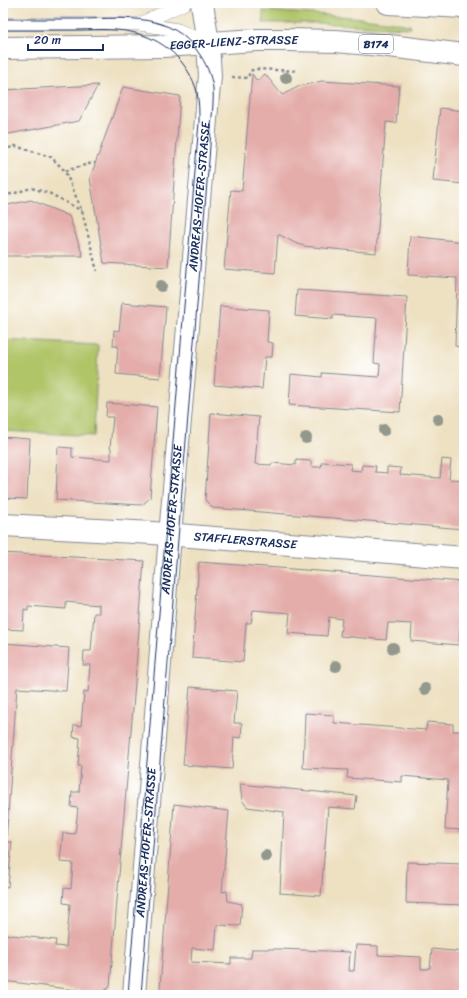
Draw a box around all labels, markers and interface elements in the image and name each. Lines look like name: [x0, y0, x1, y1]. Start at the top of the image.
scale bar: [28, 26, 103, 52]
text: 20 m: [34, 29, 61, 51]
street label: EGGER-LIENZ-STRASSE: [169, 29, 300, 57]
road number: B174: [359, 35, 393, 53]
street label: ANDREAS-HOFER-STRASSE: [182, 120, 217, 273]
street label: ANDREAS-HOFER-STRASSE: [154, 443, 189, 596]
street label: STAFFLERSTRASSE: [193, 525, 299, 556]
street label: ANDREAS-HOFER-STRASSE: [129, 766, 163, 919]

